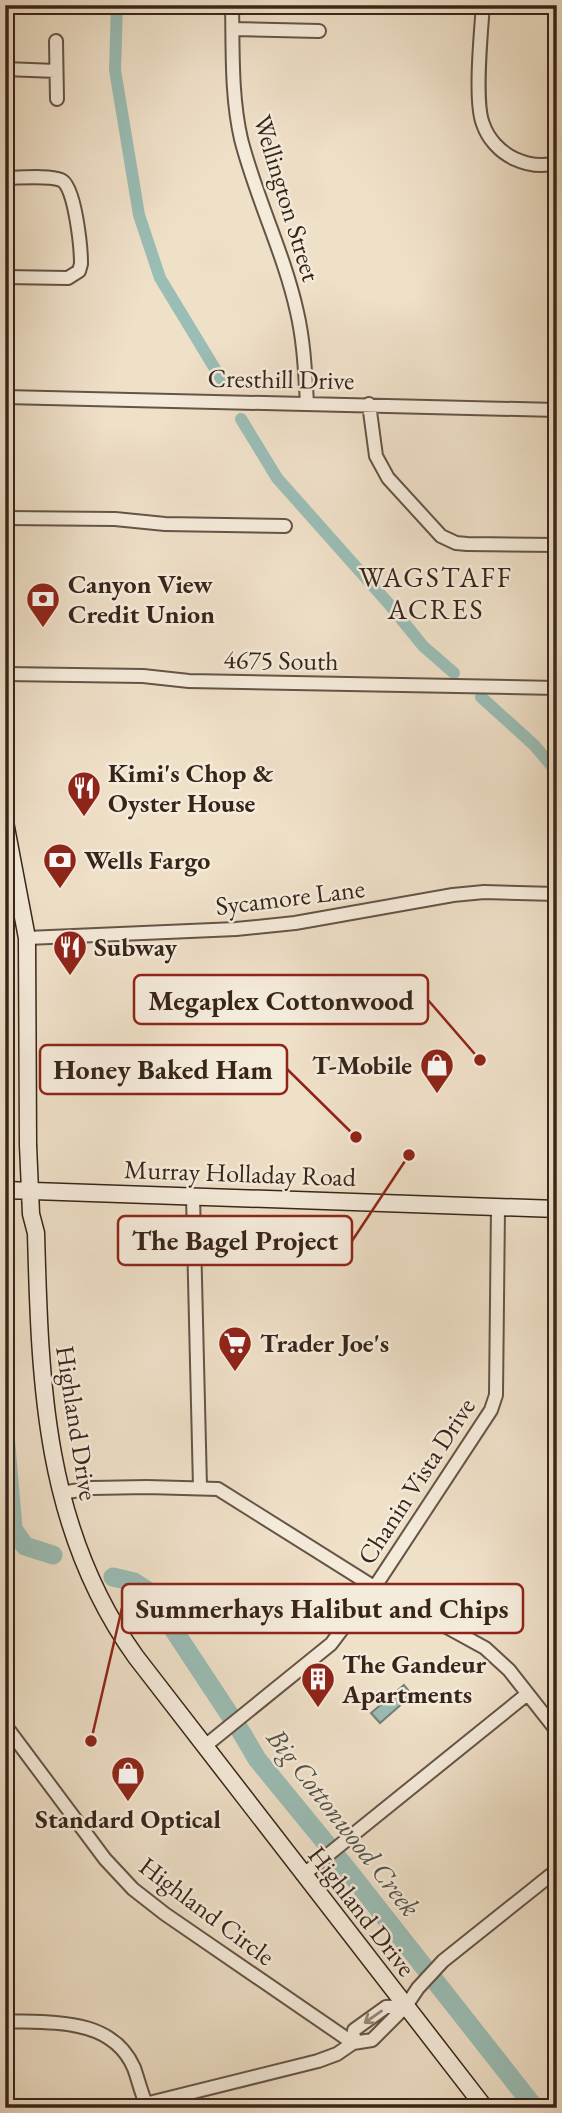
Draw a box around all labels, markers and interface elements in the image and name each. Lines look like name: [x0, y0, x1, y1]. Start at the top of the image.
street label: Wellington Street: [246, 111, 328, 285]
street label: Cresthill Drive: [207, 361, 355, 397]
district label: WAGSTAFF ACRES: [359, 559, 513, 627]
place label: Canyon View Credit Union: [68, 567, 215, 631]
bank icon: Canyon View Credit Union: [24, 580, 62, 629]
street label: 4675 South: [223, 642, 339, 678]
place label: Kimi's Chop & Oyster House: [108, 756, 273, 820]
restaurant icon: Kimi's Chop & Oyster House: [65, 769, 103, 818]
bank icon: Wells Fargo: [41, 841, 79, 890]
place label: Wells Fargo: [84, 843, 210, 877]
street label: Sycamore Lane: [214, 871, 366, 923]
restaurant icon: Subway: [51, 928, 89, 977]
place label: Subway: [94, 930, 178, 964]
callout: Megaplex Cottonwood: [134, 975, 428, 1024]
text: Megaplex Cottonwood: [148, 982, 414, 1018]
callout: Honey Baked Ham: [40, 1045, 287, 1094]
shop icon: T-Mobile: [418, 1046, 456, 1095]
place label: T-Mobile: [312, 1048, 412, 1082]
text: Honey Baked Ham: [53, 1051, 273, 1087]
street label: Murray Holladay Road: [124, 1152, 357, 1194]
callout: The Bagel Project: [118, 1216, 352, 1265]
text: The Bagel Project: [132, 1222, 339, 1258]
supermarket icon: Trader Joe's: [216, 1324, 254, 1373]
place label: Trader Joe's: [260, 1326, 389, 1360]
street label: Highland Drive: [48, 1343, 106, 1503]
street label: Chanin Vista Drive: [349, 1391, 483, 1571]
callout: Summerhays Halibut and Chips: [122, 1584, 523, 1633]
text: Summerhays Halibut and Chips: [135, 1590, 509, 1626]
place label: The Gandeur Apartments: [341, 1647, 487, 1711]
building icon: The Gandeur Apartments: [299, 1660, 337, 1709]
water label: Big Cottonwood Creek: [258, 1720, 429, 1924]
shop icon: Standard Optical: [109, 1754, 147, 1803]
place label: Standard Optical: [35, 1802, 221, 1836]
street label: Highland Drive: [300, 1839, 424, 1983]
street label: Highland Circle: [132, 1849, 282, 1973]
one-way arrow: [364, 2010, 383, 2024]

